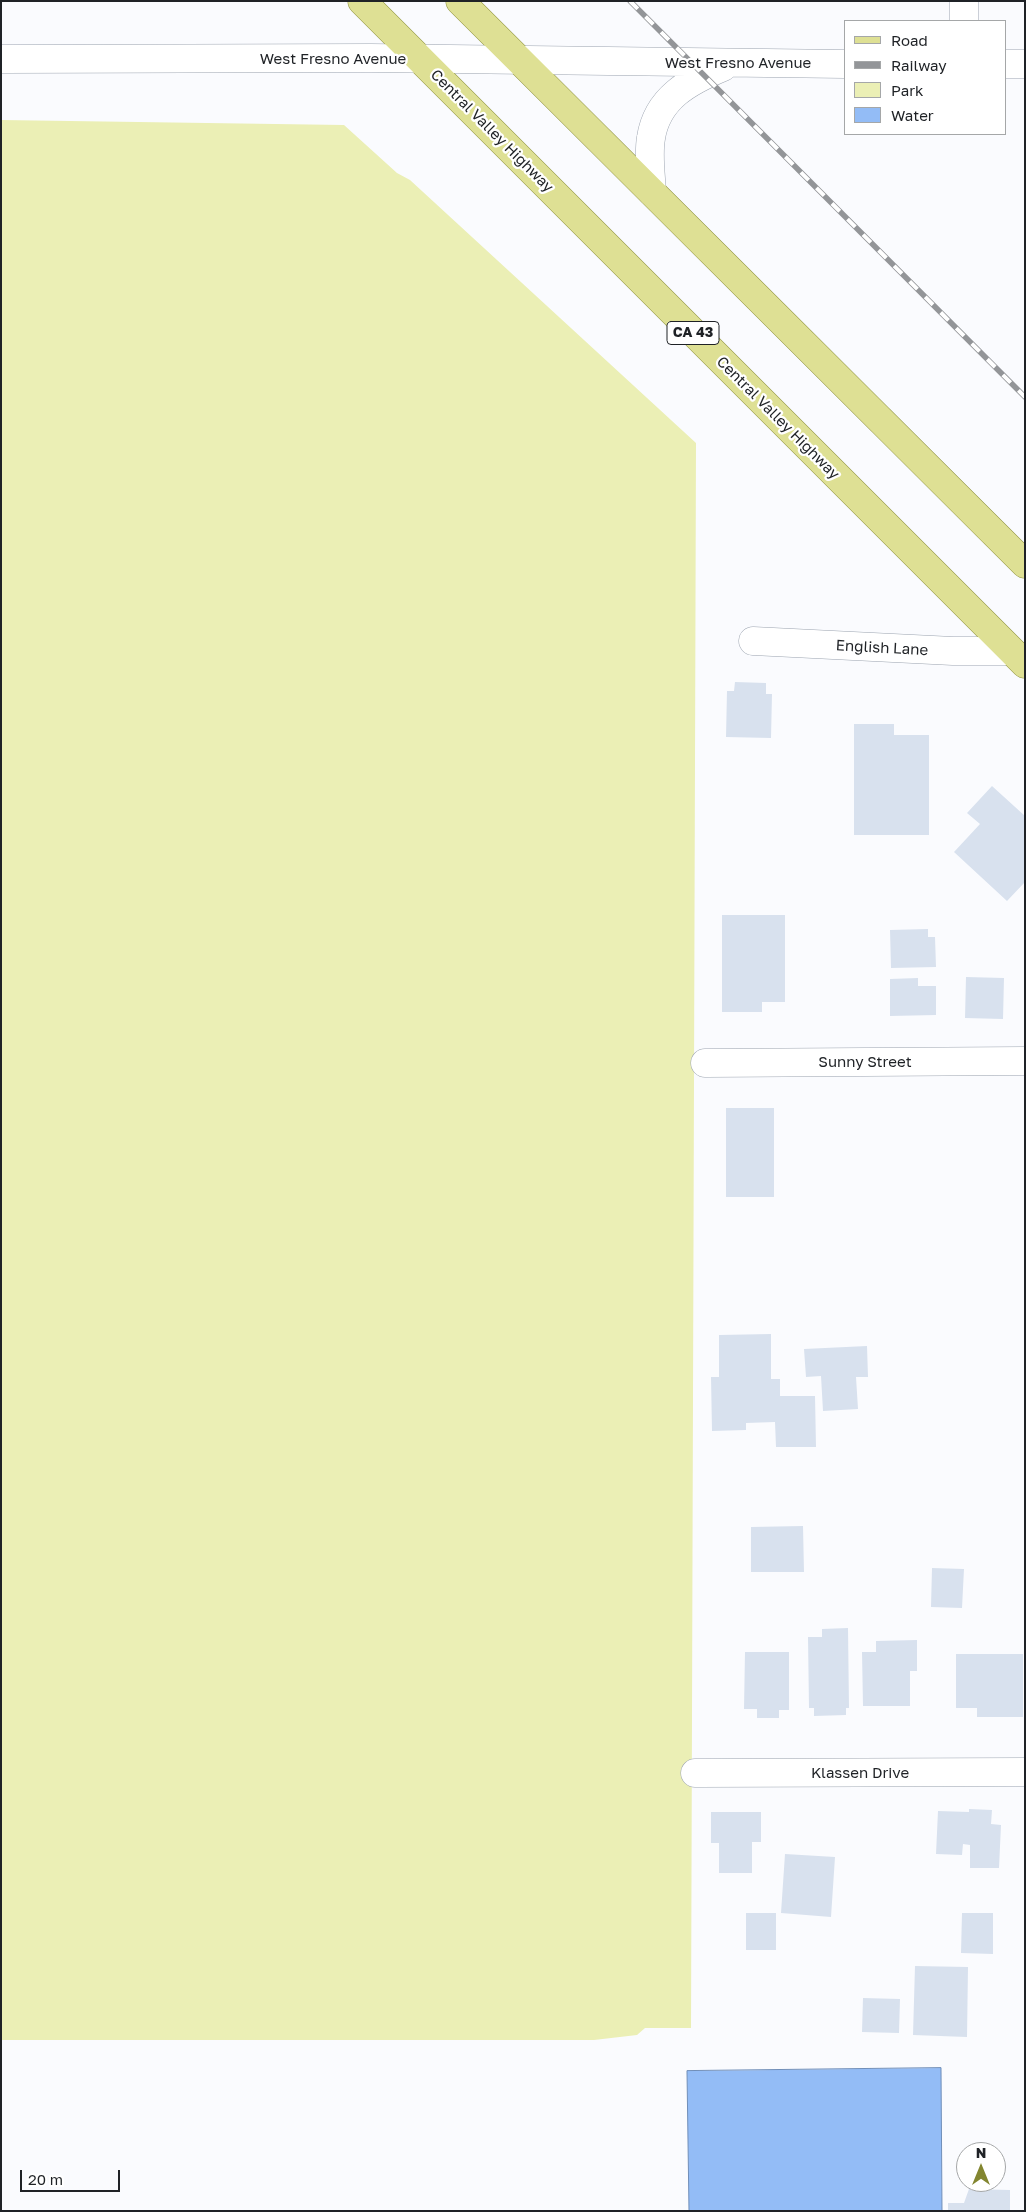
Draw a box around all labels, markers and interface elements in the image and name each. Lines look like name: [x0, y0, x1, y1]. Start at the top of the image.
legend: [844, 20, 1006, 135]
text: Road: [891, 31, 928, 49]
street label: West Fresno Avenue: [260, 50, 406, 68]
street label: West Fresno Avenue: [665, 54, 811, 72]
text: Railway: [891, 56, 947, 74]
street label: Central Valley Highway: [427, 66, 557, 196]
text: Park: [891, 81, 923, 99]
text: Water: [891, 106, 934, 124]
road number: CA 43: [667, 322, 719, 344]
street label: Central Valley Highway: [713, 353, 843, 483]
street label: English Lane: [835, 637, 929, 659]
street label: Sunny Street: [818, 1053, 912, 1071]
street label: Klassen Drive: [811, 1764, 909, 1782]
north arrow: [956, 2142, 1006, 2192]
text: N: [976, 2144, 986, 2161]
scale bar: [22, 2160, 122, 2192]
text: 20 m: [28, 2170, 63, 2188]

